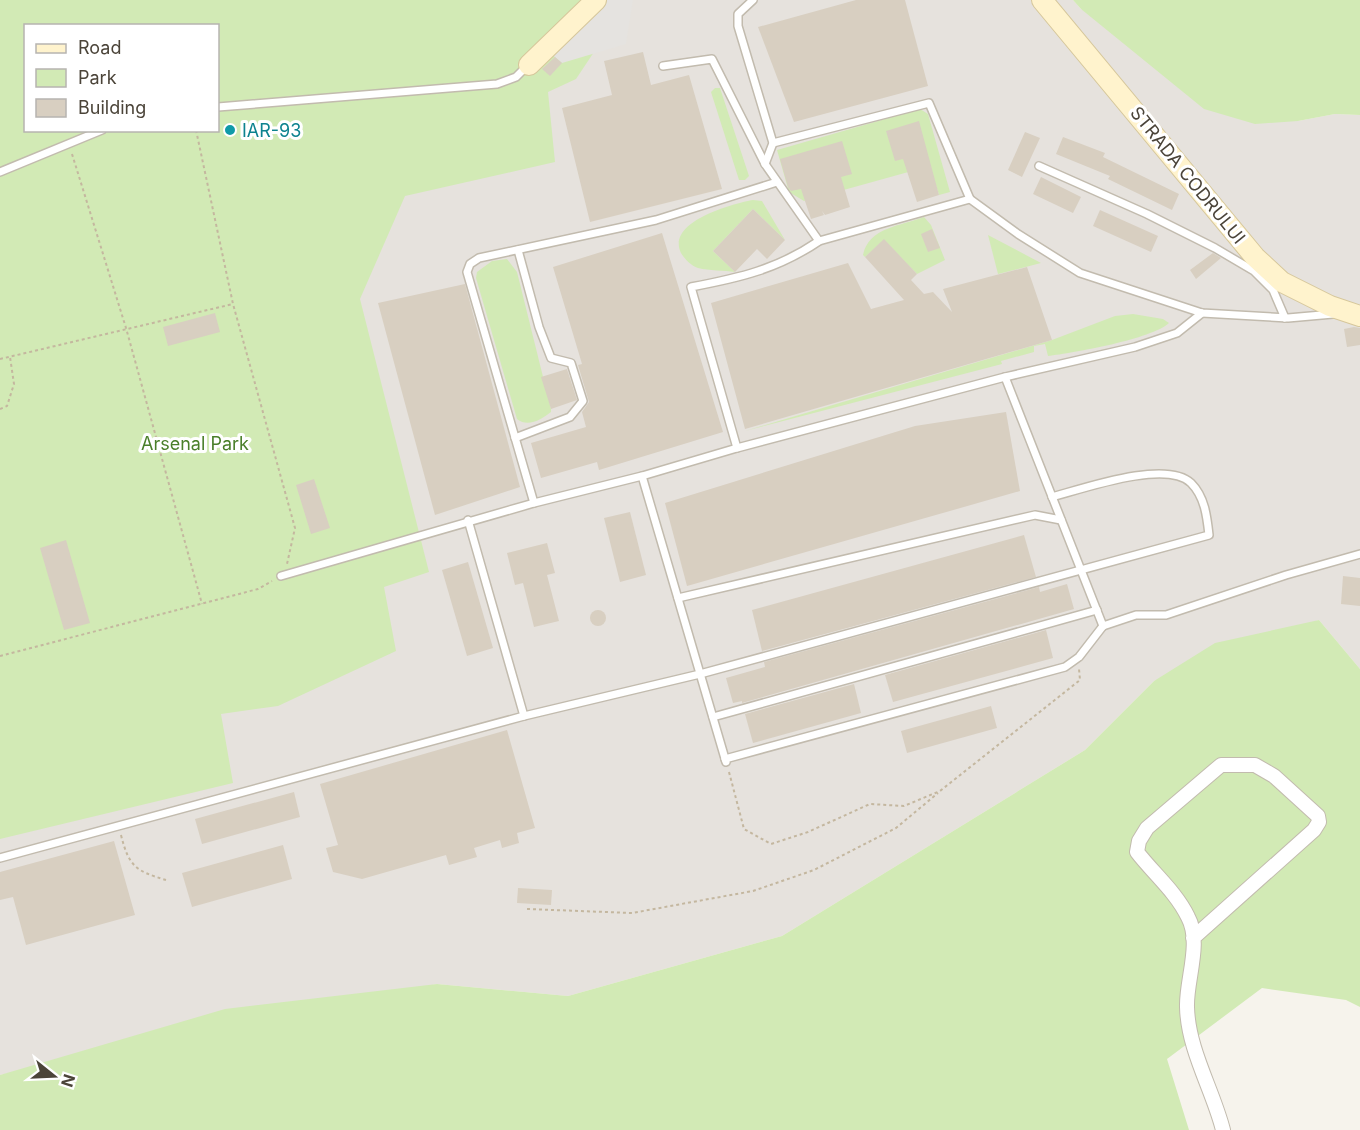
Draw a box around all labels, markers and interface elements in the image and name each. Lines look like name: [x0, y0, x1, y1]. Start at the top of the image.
legend: [24, 24, 219, 132]
text: Road: [78, 37, 121, 58]
text: Park: [78, 67, 117, 88]
text: Building: [78, 97, 146, 118]
street label: STRADA CODRULUI: [1126, 102, 1250, 248]
place label: IAR-93: [242, 120, 301, 141]
marker: IAR-93: [223, 123, 237, 137]
park label: Arsenal Park: [141, 433, 249, 454]
north arrow: [24, 1046, 84, 1106]
text: N: [57, 1072, 80, 1090]

